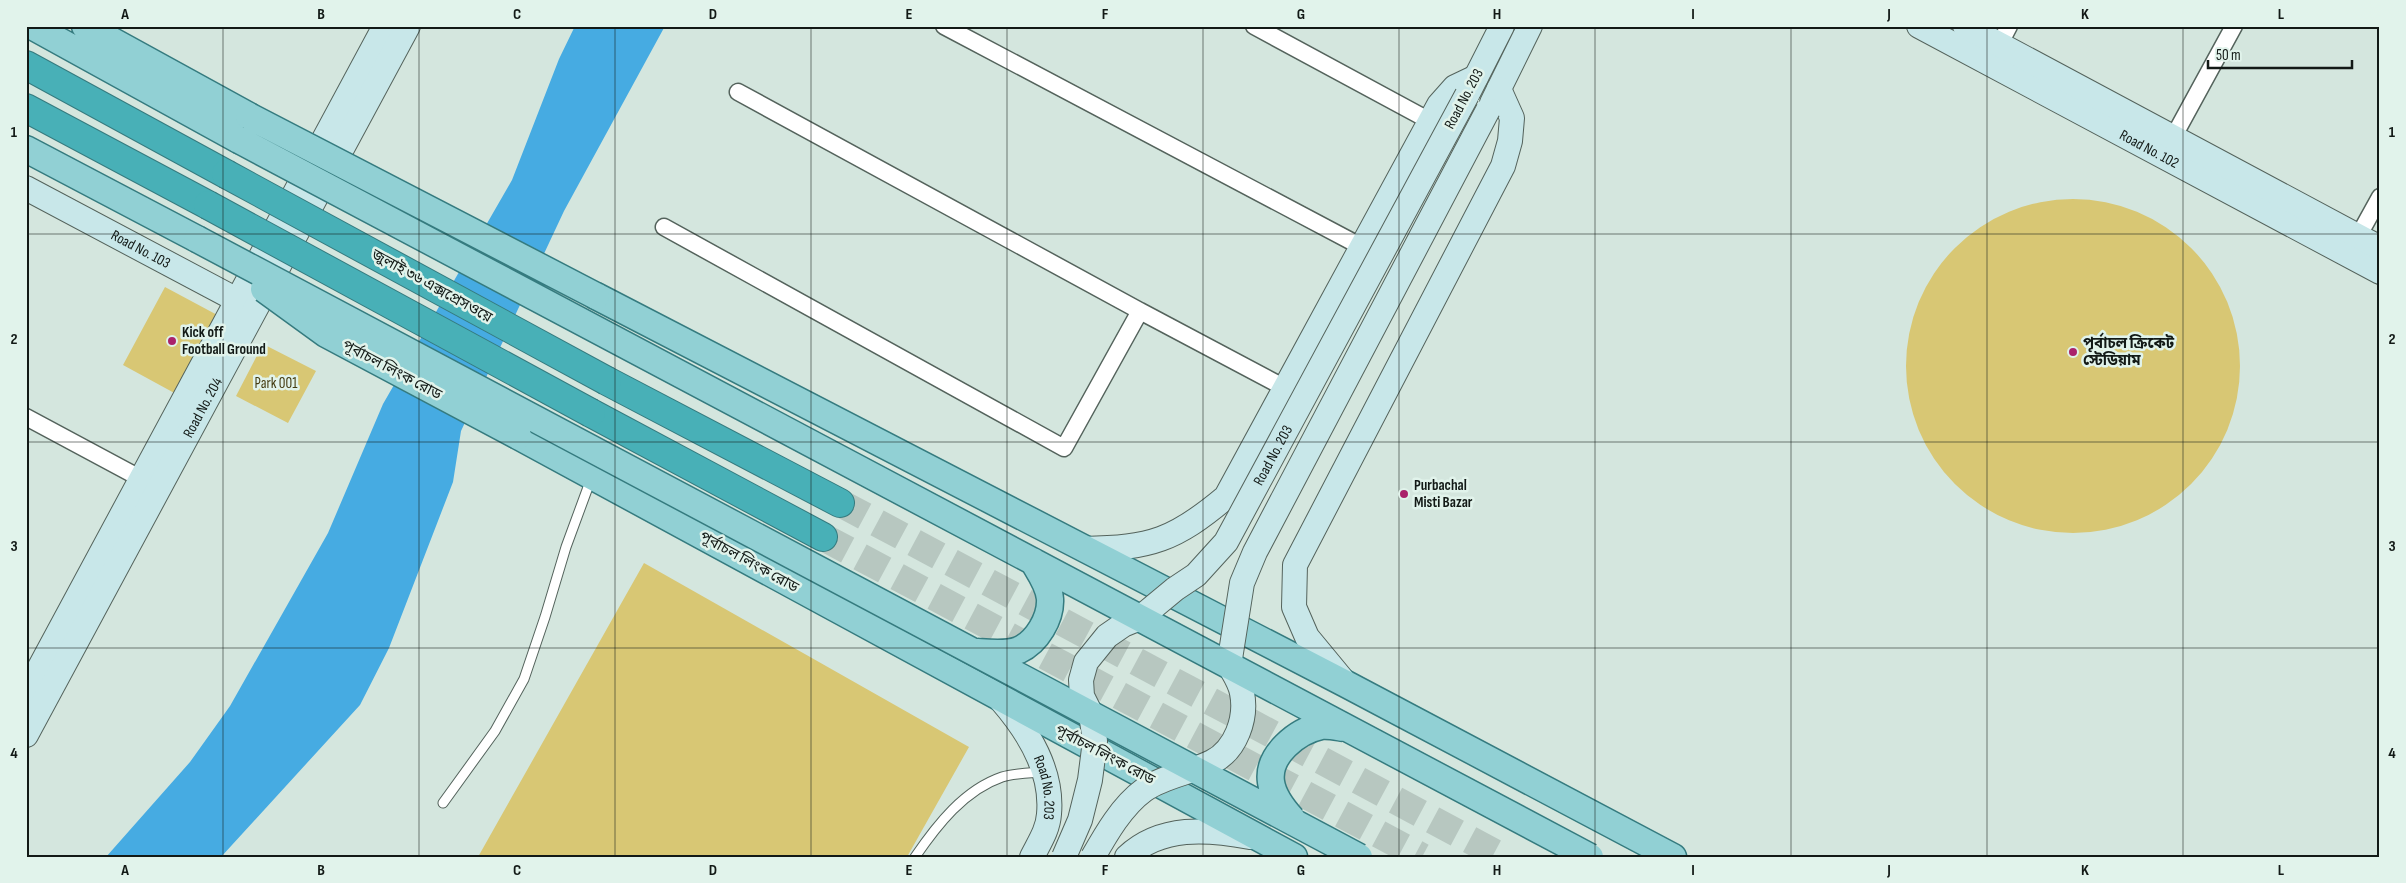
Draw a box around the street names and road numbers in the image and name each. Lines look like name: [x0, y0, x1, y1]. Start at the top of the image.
street label: Road No. 203: [1440, 66, 1488, 132]
street label: Road No. 102: [2116, 125, 2182, 172]
street label: Road No. 103: [108, 225, 174, 273]
street label: জুলাই ৩৬ এক্সপ্রেসওয়ে: [368, 245, 496, 327]
street label: পূর্বাচল লিংক রোড: [339, 336, 445, 404]
street label: Road No. 204: [179, 374, 226, 441]
street label: Road No. 203: [1249, 422, 1297, 489]
street label: পূর্বাচল লিংক রোড: [696, 527, 802, 597]
street label: পূর্বাচল লিংক রোড: [1052, 721, 1158, 789]
street label: Road No. 203: [1029, 752, 1059, 821]

